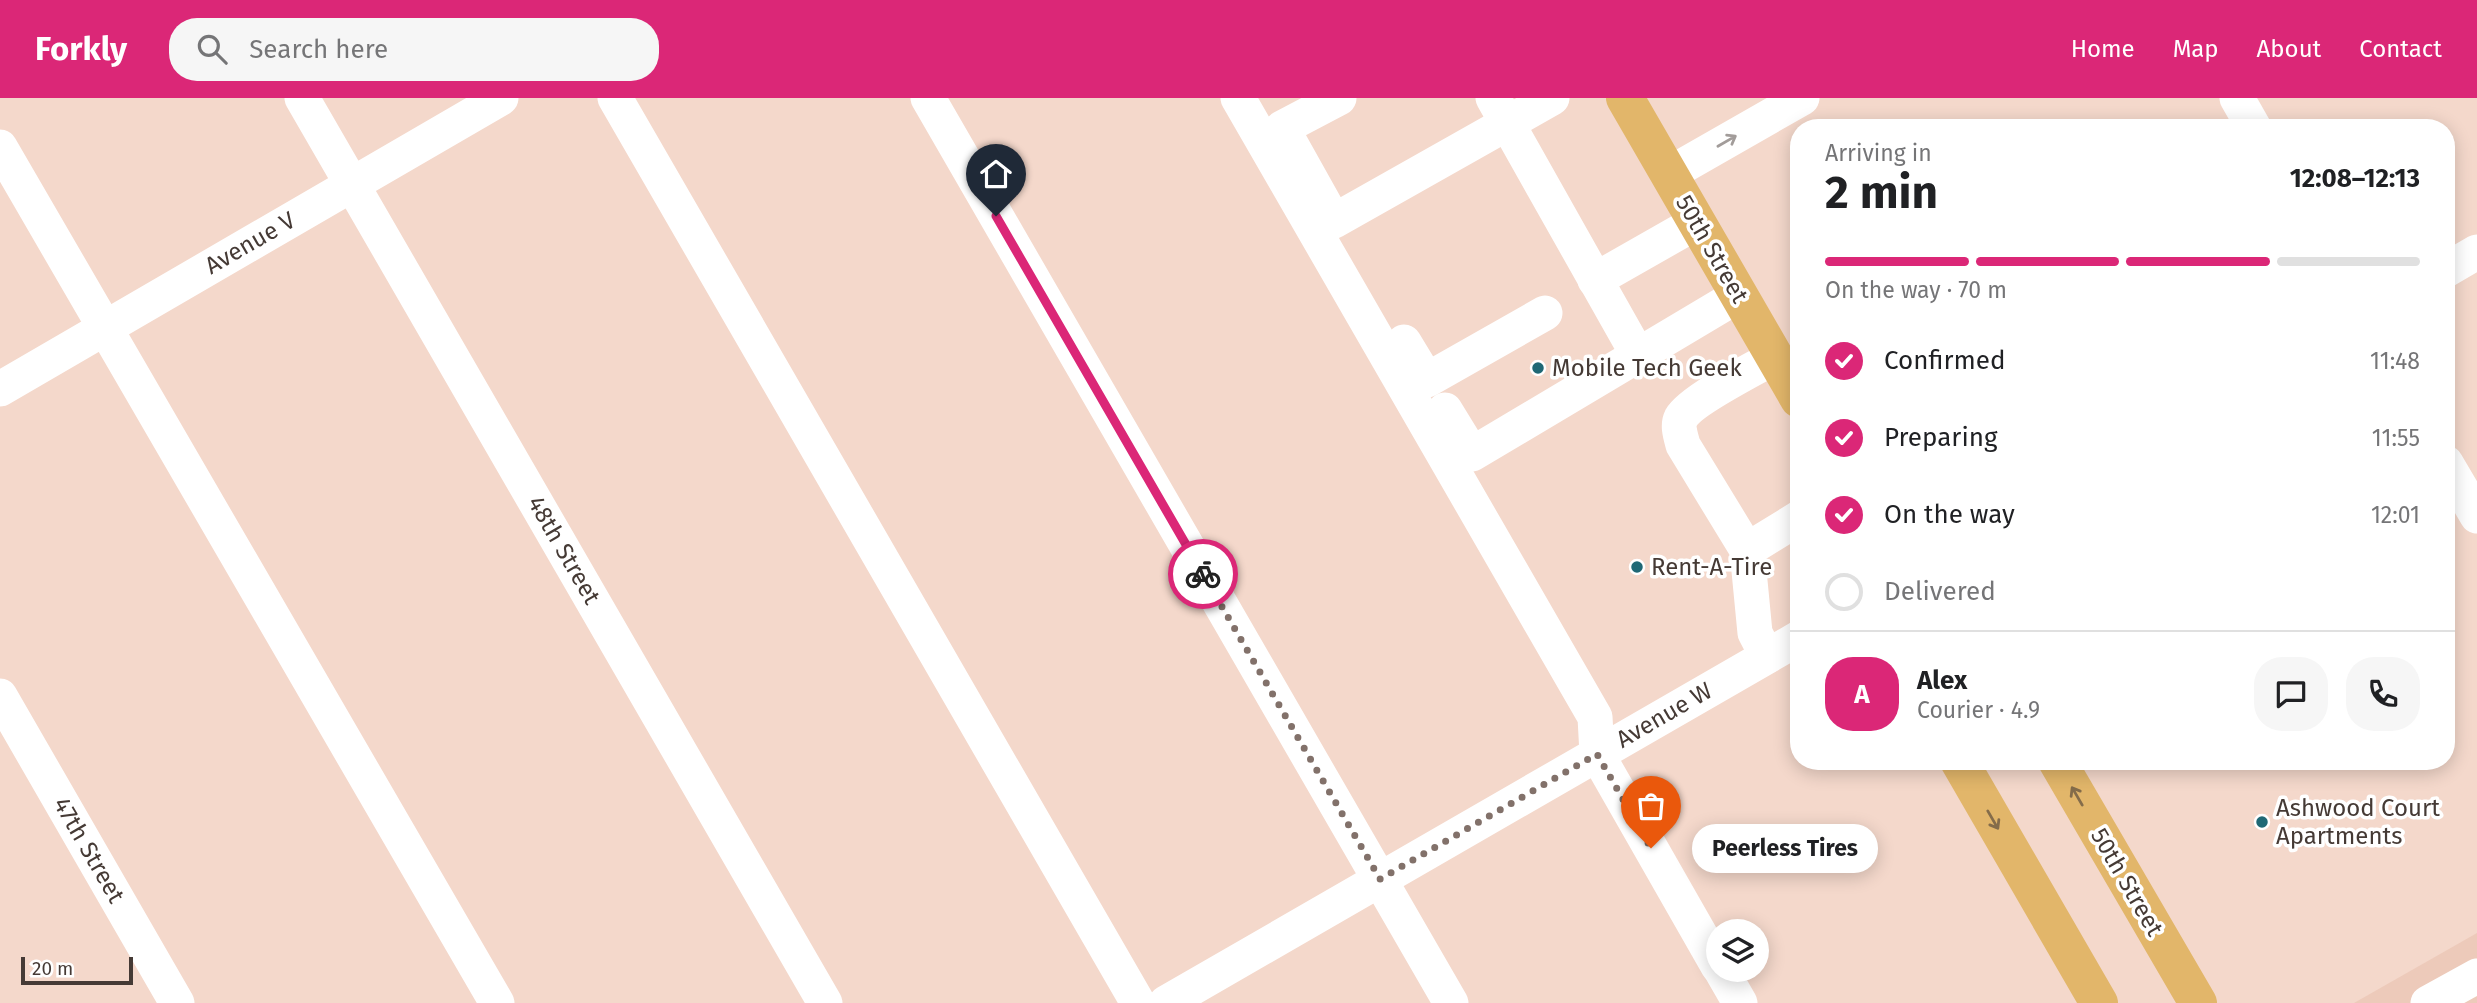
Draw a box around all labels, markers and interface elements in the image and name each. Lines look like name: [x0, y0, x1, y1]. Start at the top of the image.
search box: [169, 18, 659, 81]
text: Forkly: [35, 29, 127, 69]
icon: search: [193, 30, 231, 68]
text: Search here: [249, 34, 388, 65]
text: Home: [2071, 35, 2135, 63]
text: Map: [2173, 35, 2219, 63]
text: About: [2257, 35, 2321, 63]
text: Contact: [2359, 35, 2442, 63]
one-way arrow: [1716, 134, 1736, 148]
text: Arriving in: [1825, 139, 1932, 167]
pin: [966, 144, 1026, 216]
icon: home: [977, 155, 1015, 193]
text: 12:08–12:13: [2290, 163, 2420, 194]
text: 2 min: [1825, 165, 1938, 220]
street label: 50th Street: [1670, 190, 1754, 308]
street label: Avenue V: [200, 206, 301, 280]
text: On the way · 70 m: [1825, 276, 2007, 304]
icon: check: [1825, 342, 1863, 380]
text: Confirmed: [1884, 345, 2005, 376]
text: 11:48: [2370, 347, 2420, 375]
place label: Mobile Tech Geek: [1552, 354, 1742, 382]
marker: Mobile Tech Geek: [1530, 360, 1546, 376]
icon: check: [1825, 419, 1863, 457]
text: Preparing: [1884, 422, 1997, 453]
text: 11:55: [2372, 424, 2420, 452]
street label: 48th Street: [522, 491, 606, 609]
icon: check: [1825, 496, 1863, 534]
text: On the way: [1884, 499, 2015, 530]
text: 12:01: [2371, 501, 2420, 529]
courier: [1168, 539, 1238, 609]
place label: Rent-A-Tire: [1651, 553, 1772, 581]
icon: bike: [1184, 555, 1222, 593]
marker: Rent-A-Tire: [1629, 559, 1645, 575]
text: Delivered: [1884, 576, 1996, 607]
button: chat: [2254, 657, 2328, 731]
button: phone: [2346, 657, 2420, 731]
text: Alex: [1917, 665, 1967, 696]
street label: Avenue W: [1611, 676, 1717, 754]
text: A: [1854, 679, 1870, 710]
text: Courier · 4.9: [1917, 696, 2040, 724]
pin: [1621, 776, 1681, 848]
one-way arrow: [2070, 786, 2083, 807]
icon: bag: [1632, 787, 1670, 825]
street label: 47th Street: [48, 792, 131, 908]
place label: Ashwood Court Apartments: [2276, 794, 2440, 850]
one-way arrow: [1986, 810, 2000, 830]
marker: Ashwood Court Apartments: [2254, 814, 2270, 830]
street label: 50th Street: [2085, 823, 2169, 941]
callout: Peerless Tires: [1693, 824, 1879, 872]
text: Peerless Tires: [1712, 834, 1858, 862]
map controls: [1706, 919, 1769, 982]
button: layers: [1706, 919, 1769, 982]
scale bar: [21, 954, 133, 986]
text: 20 m: [32, 957, 73, 980]

